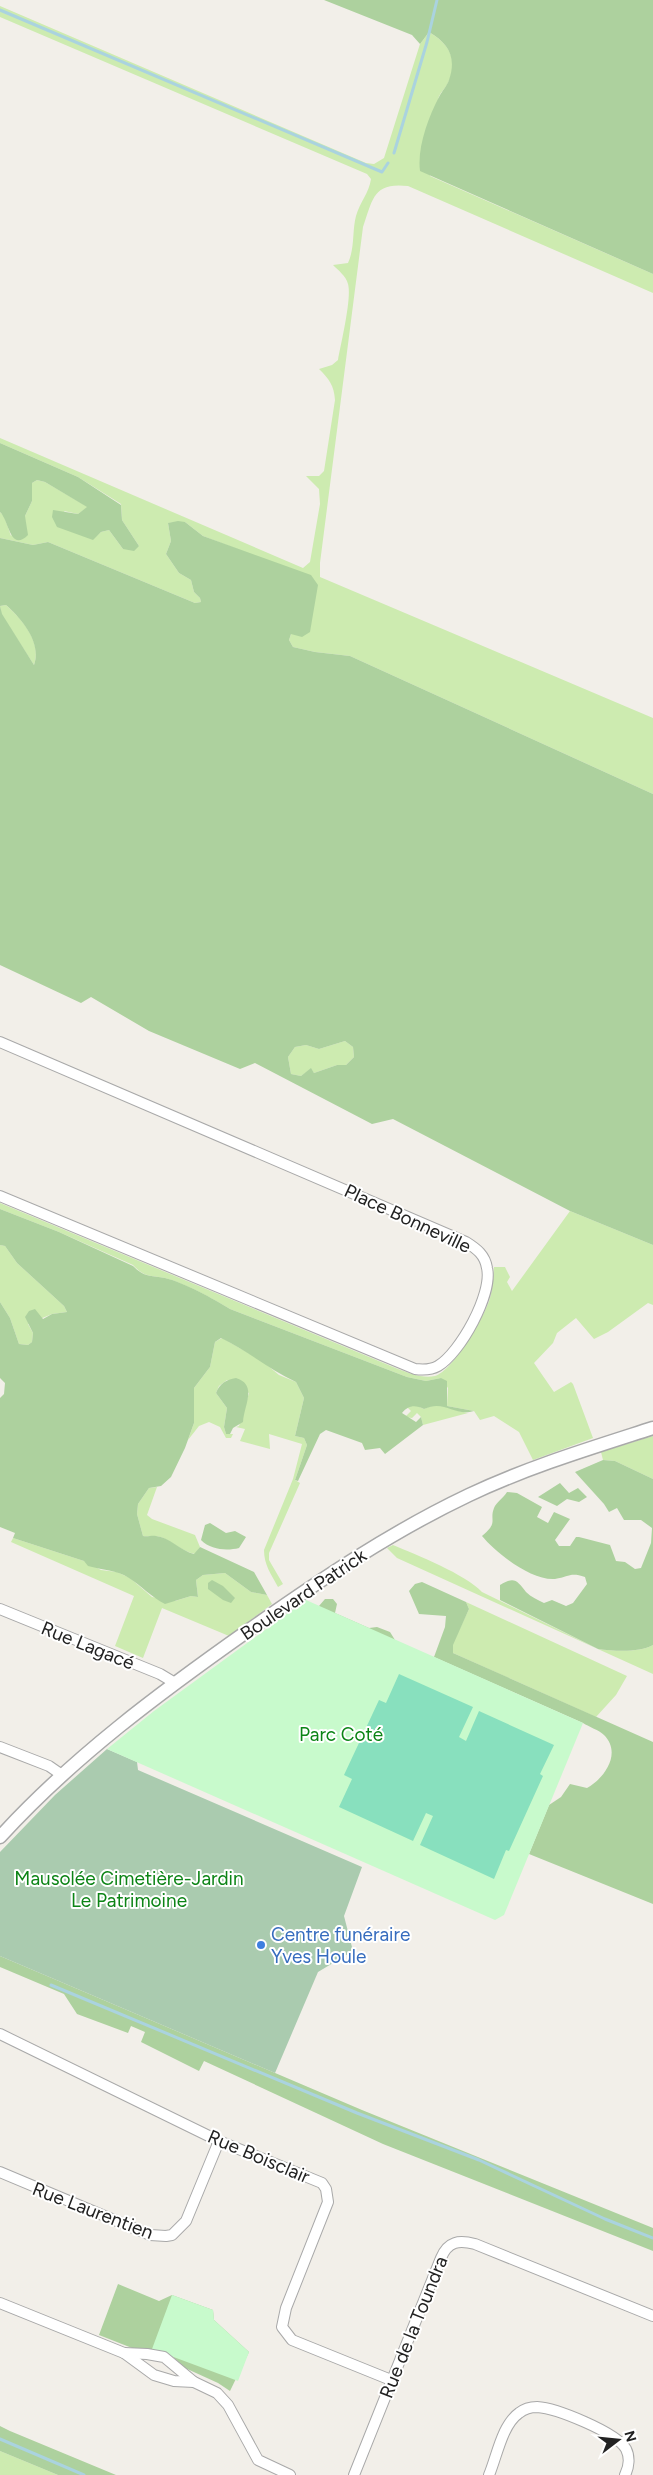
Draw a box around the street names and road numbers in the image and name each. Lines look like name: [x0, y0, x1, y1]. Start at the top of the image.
street label: Place Bonneville: [341, 1179, 475, 1258]
street label: Boulevard Patrick: [236, 1543, 371, 1645]
street label: Rue Lagacé: [38, 1616, 138, 1675]
street label: Rue Boisclair: [204, 2125, 314, 2188]
street label: Rue Laurentien: [29, 2177, 157, 2244]
street label: Rue de la Toundra: [374, 2253, 452, 2402]

